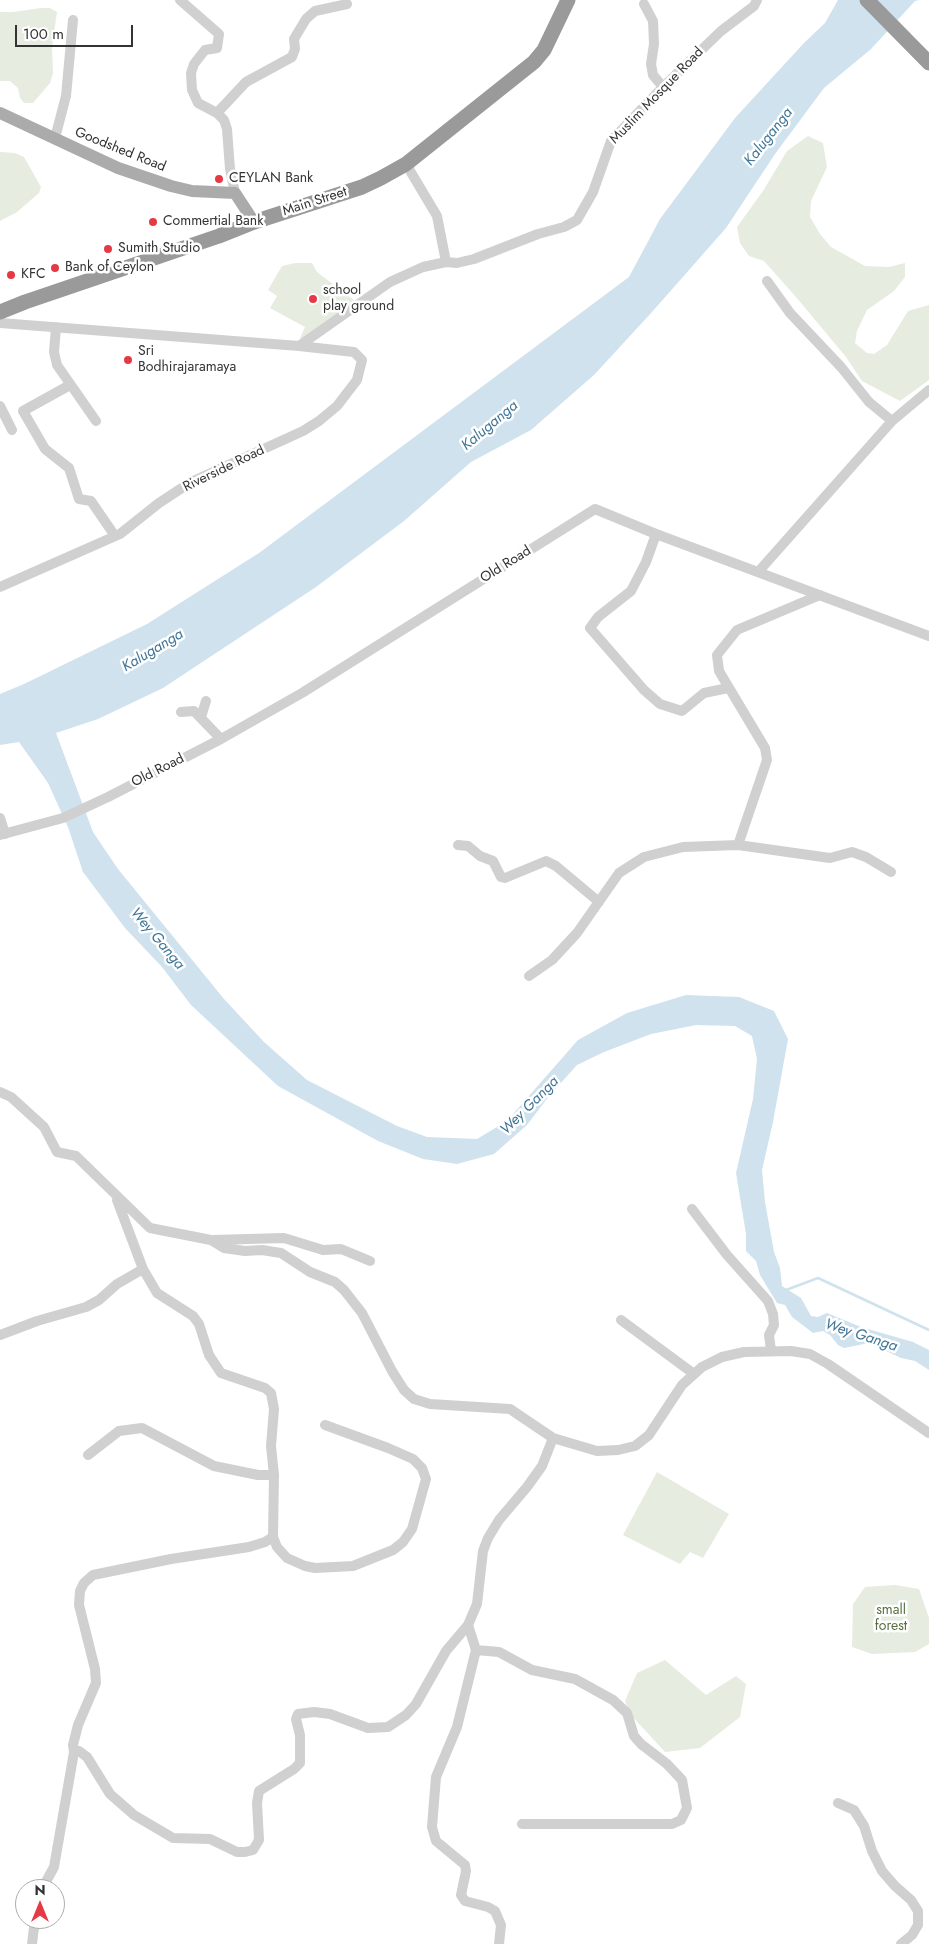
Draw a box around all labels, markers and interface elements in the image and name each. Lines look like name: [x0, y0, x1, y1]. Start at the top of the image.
scale bar: [18, 15, 135, 47]
text: 100 m: [23, 23, 64, 45]
street label: Muslim Mosque Road: [607, 44, 707, 148]
water label: Kaluganga: [741, 105, 797, 169]
street label: Goodshed Road: [72, 124, 168, 176]
place label: CEYLAN Bank: [229, 171, 313, 187]
marker: CEYLAN Bank: [213, 173, 225, 185]
street label: Main Street: [281, 184, 349, 220]
place label: Commertial Bank: [163, 214, 263, 230]
marker: Commertial Bank: [147, 216, 159, 228]
place label: Sumith Studio: [118, 241, 200, 257]
marker: Sumith Studio: [102, 243, 114, 255]
place label: Bank of Ceylon: [65, 260, 154, 276]
marker: Bank of Ceylon: [49, 262, 61, 274]
place label: KFC: [21, 267, 45, 283]
marker: KFC: [5, 269, 17, 281]
place label: school play ground: [323, 283, 394, 316]
marker: school play ground: [307, 293, 319, 305]
place label: Sri Bodhirajaramaya: [138, 344, 236, 377]
marker: Sri Bodhirajaramaya: [122, 354, 134, 366]
water label: Kaluganga: [458, 397, 522, 455]
street label: Riverside Road: [181, 442, 267, 496]
street label: Old Road: [478, 543, 534, 587]
water label: Kaluganga: [119, 626, 187, 676]
street label: Old Road: [129, 751, 187, 791]
water label: Wey Ganga: [126, 904, 188, 974]
water label: Wey Ganga: [497, 1073, 563, 1139]
water label: Wey Ganga: [822, 1316, 900, 1356]
park label: small forest: [875, 1603, 907, 1635]
north arrow: [15, 1879, 65, 1929]
text: N: [34, 1880, 46, 1900]

